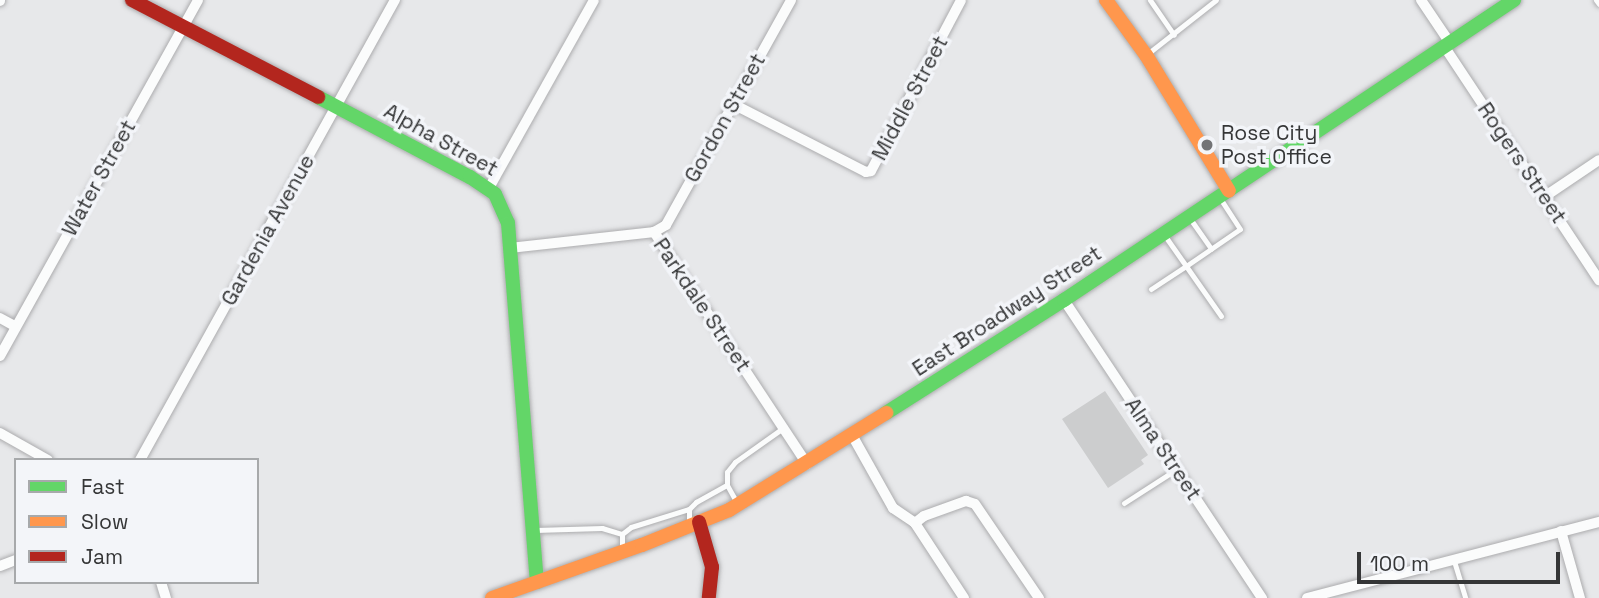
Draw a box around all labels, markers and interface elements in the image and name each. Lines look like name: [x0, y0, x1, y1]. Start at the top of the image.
street label: Middle Street: [867, 31, 953, 165]
street label: Gordon Street: [679, 49, 771, 187]
street label: Alpha Street: [380, 98, 502, 182]
street label: Rogers Street: [1472, 98, 1572, 228]
street label: Water Street: [57, 116, 141, 240]
place label: Rose City Post Office: [1221, 120, 1332, 170]
marker: Rose City Post Office: [1199, 137, 1215, 153]
street label: Gardenia Avenue: [216, 150, 320, 310]
street label: Parkdale Street: [648, 233, 756, 377]
street label: East Broadway Street: [908, 240, 1106, 382]
street label: Alma Street: [1120, 393, 1206, 505]
legend: [14, 458, 259, 584]
text: Fast: [81, 473, 125, 500]
text: Slow: [81, 508, 129, 535]
scale bar: [1361, 538, 1564, 582]
text: Jam: [81, 543, 123, 570]
text: 100 m: [1370, 550, 1429, 577]

